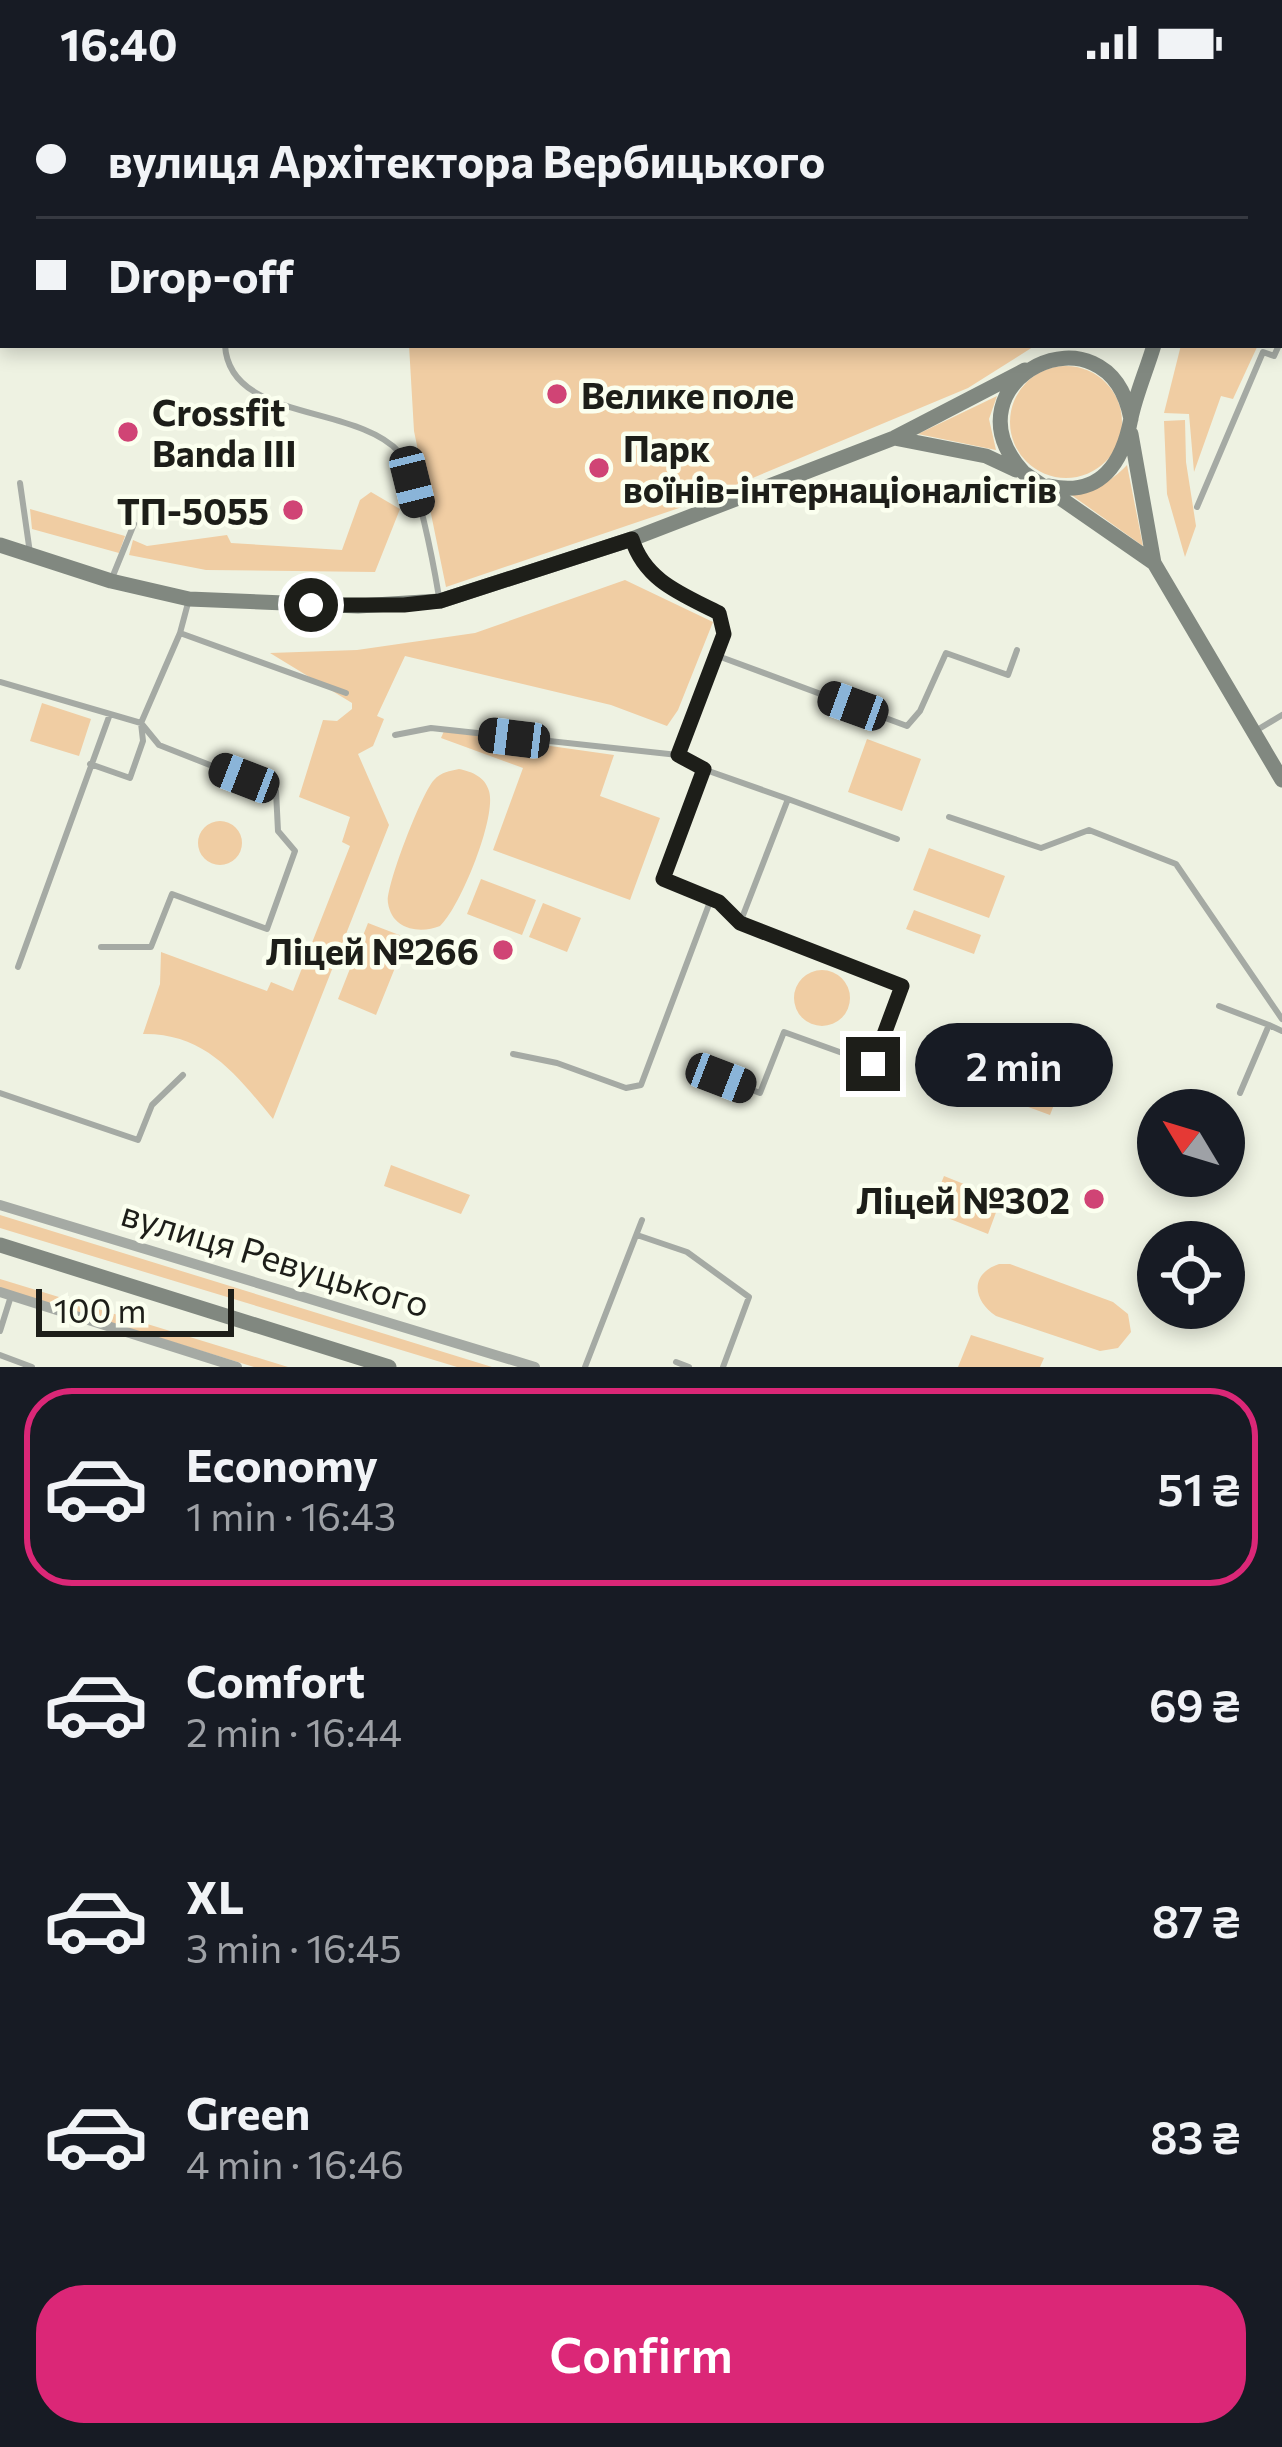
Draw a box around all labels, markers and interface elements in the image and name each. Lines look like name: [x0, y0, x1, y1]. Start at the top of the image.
text: 16:40: [60, 15, 178, 70]
text: вулиця Архітектора Вербицького: [108, 132, 826, 187]
text: Drop-off: [108, 247, 294, 302]
place label: Велике поле: [581, 372, 794, 416]
marker: Велике поле: [544, 381, 570, 407]
place label: Crossfit Banda III: [152, 389, 297, 474]
marker: Crossfit Banda III: [115, 419, 141, 445]
place label: Парк воїнів-інтернаціоналістів: [623, 425, 1057, 510]
car: [386, 443, 438, 521]
marker: Парк воїнів-інтернаціоналістів: [586, 455, 612, 481]
place label: ТП-5055: [117, 488, 269, 532]
marker: ТП-5055: [280, 497, 306, 523]
route start: [284, 578, 338, 632]
car: [813, 677, 893, 735]
car: [476, 716, 552, 760]
car: [204, 748, 284, 808]
place label: Ліцей №266: [266, 928, 479, 972]
marker: Ліцей №266: [490, 937, 516, 963]
callout: 2 min: [915, 1022, 1113, 1106]
route end: [846, 1037, 900, 1091]
text: 2 min: [966, 1041, 1062, 1089]
car: [681, 1048, 761, 1108]
north arrow: [1137, 1089, 1245, 1197]
map controls: [1137, 1089, 1245, 1329]
place label: Ліцей №302: [856, 1177, 1070, 1221]
marker: Ліцей №302: [1081, 1186, 1107, 1212]
street label: вулиця Ревуцького: [117, 1189, 435, 1325]
button: locate: [1137, 1221, 1245, 1329]
scale bar: [36, 1283, 234, 1336]
text: 100 m: [54, 1289, 146, 1330]
icon: car: [42, 1433, 150, 1541]
text: Economy: [186, 1436, 378, 1491]
text: 51 ₴: [1157, 1460, 1240, 1515]
text: 1 min · 16:43: [186, 1491, 396, 1539]
icon: car: [42, 1649, 150, 1757]
text: Comfort: [186, 1652, 365, 1707]
text: 69 ₴: [1149, 1676, 1240, 1731]
text: 2 min · 16:44: [186, 1707, 402, 1755]
icon: car: [42, 1865, 150, 1973]
text: XL: [186, 1868, 244, 1923]
text: 87 ₴: [1152, 1892, 1240, 1947]
text: 3 min · 16:45: [186, 1923, 402, 1971]
icon: car: [42, 2081, 150, 2189]
text: Green: [186, 2084, 310, 2139]
text: 83 ₴: [1150, 2108, 1240, 2163]
text: 4 min · 16:46: [186, 2139, 404, 2187]
button: Confirm: [36, 2285, 1246, 2423]

